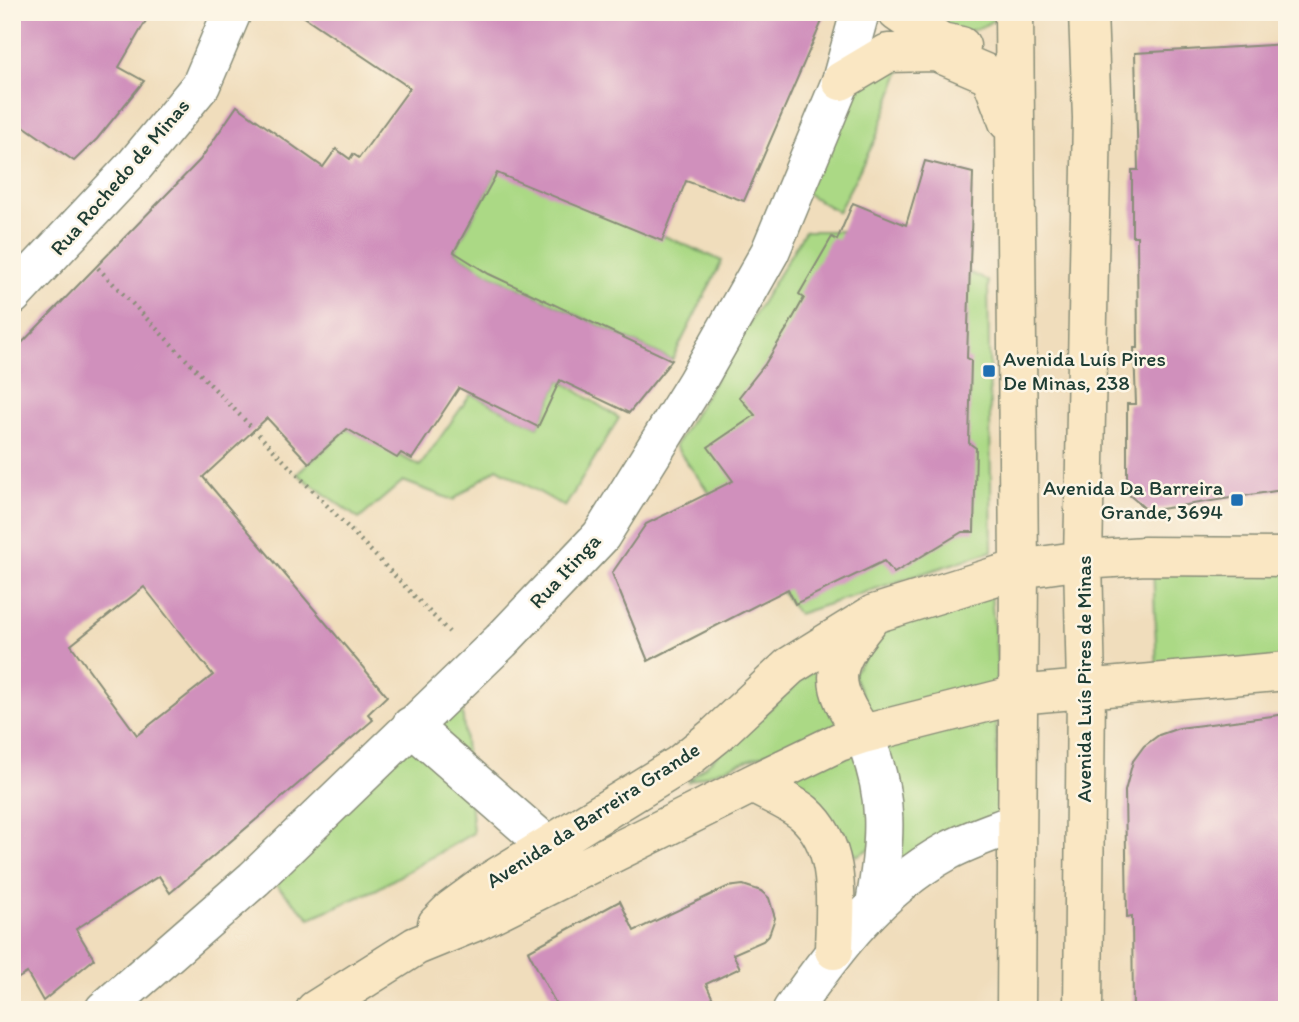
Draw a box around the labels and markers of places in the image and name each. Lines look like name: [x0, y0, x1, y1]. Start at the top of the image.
place label: Avenida Luís Pires De Minas, 238: [1003, 346, 1166, 395]
marker: Avenida Luís Pires De Minas, 238: [981, 363, 997, 379]
place label: Avenida Da Barreira Grande, 3694: [1043, 475, 1223, 524]
marker: Avenida Da Barreira Grande, 3694: [1229, 492, 1245, 508]

